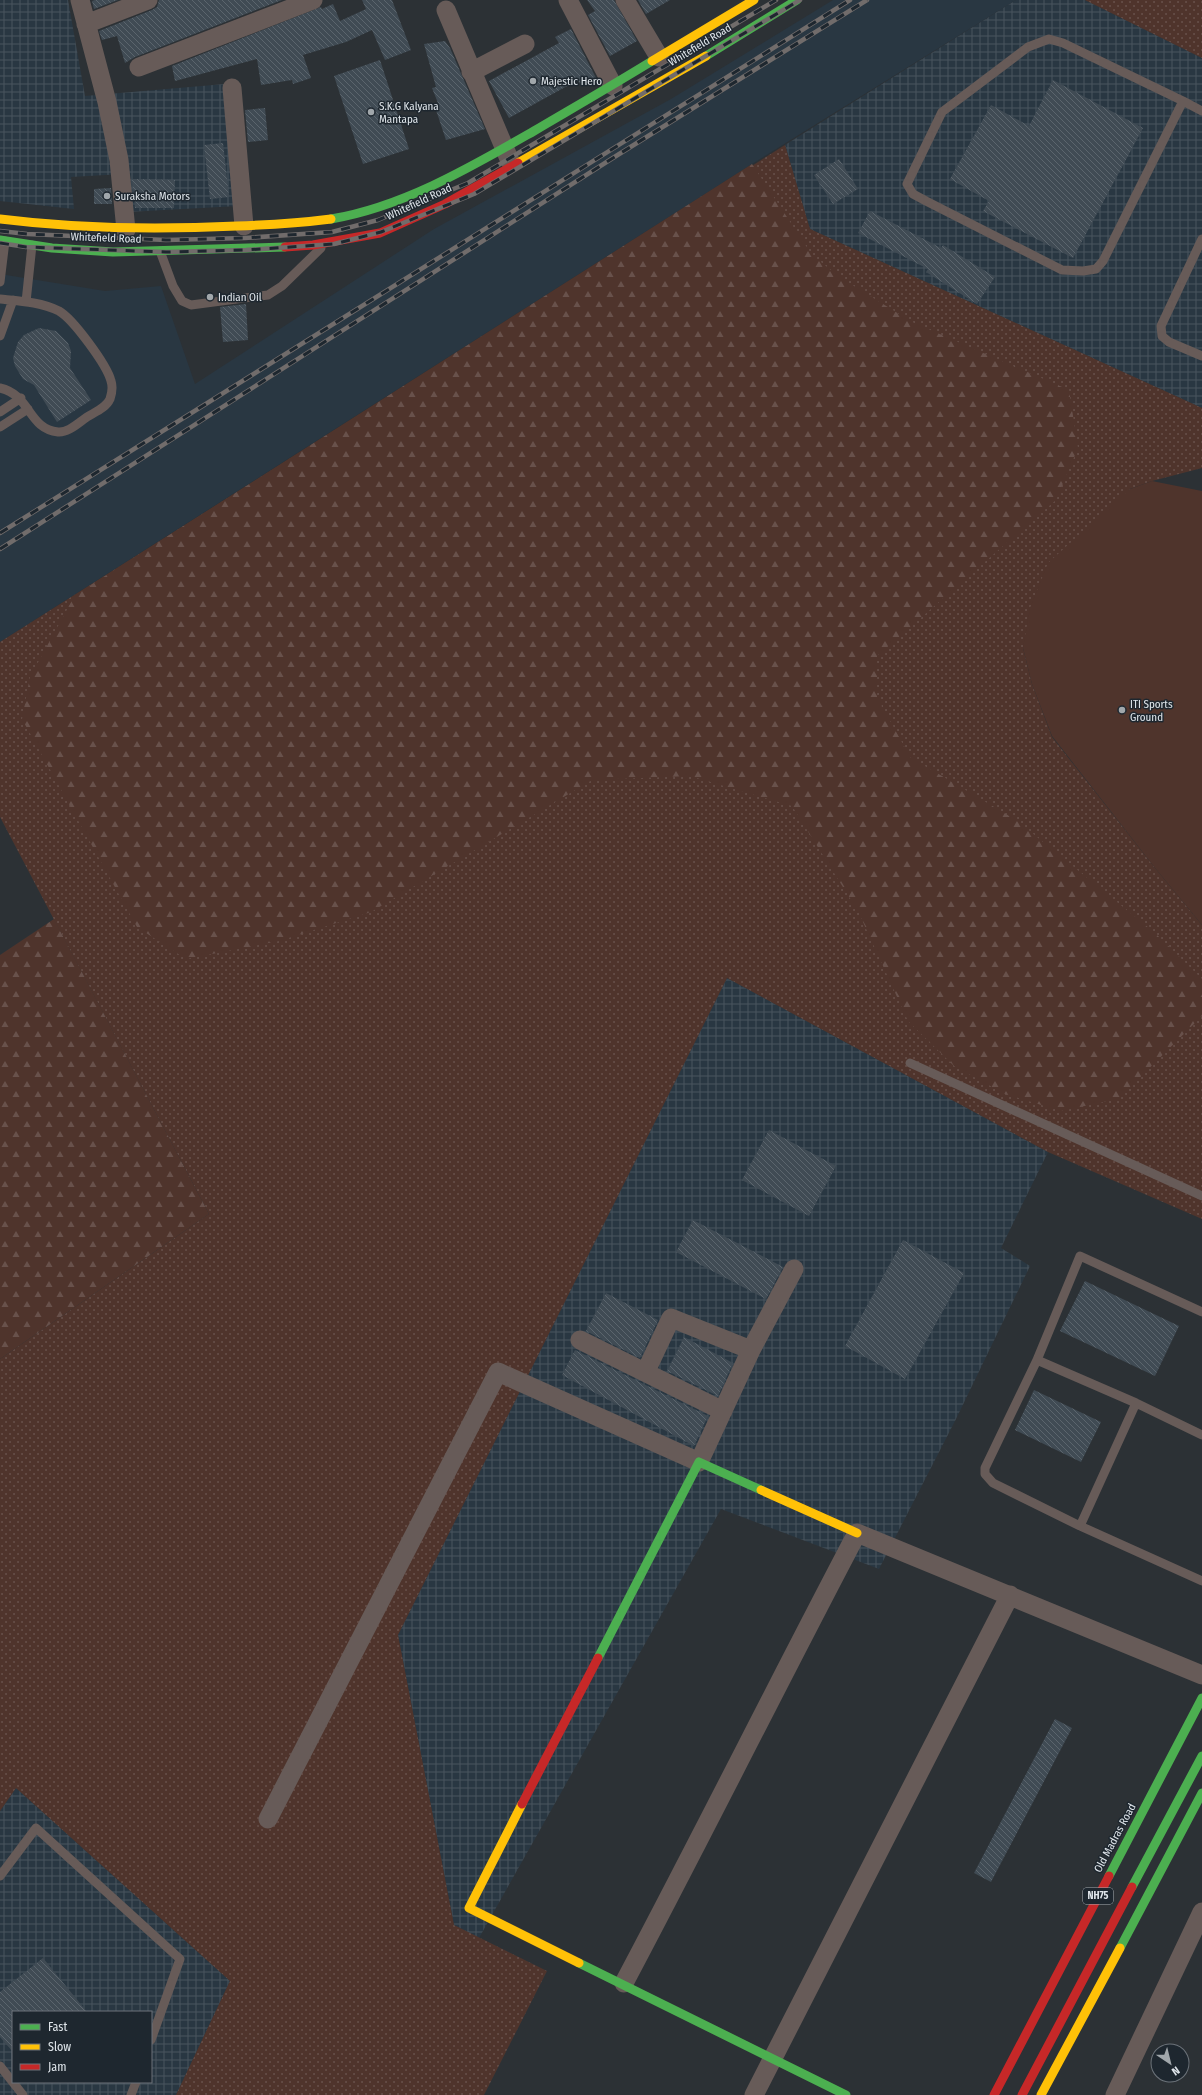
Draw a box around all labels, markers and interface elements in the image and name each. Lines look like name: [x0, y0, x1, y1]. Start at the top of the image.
street label: Whitefield Road: [666, 21, 734, 69]
place label: Majestic Hero: [541, 75, 602, 88]
marker: Majestic Hero: [528, 76, 538, 86]
place label: S.K.G Kalyana Mantapa: [379, 100, 439, 126]
marker: S.K.G Kalyana Mantapa: [366, 107, 376, 117]
street label: Whitefield Road: [384, 181, 454, 223]
place label: Suraksha Motors: [115, 190, 190, 203]
marker: Suraksha Motors: [102, 191, 112, 201]
street label: Whitefield Road: [70, 230, 142, 246]
place label: Indian Oil: [218, 291, 262, 304]
marker: Indian Oil: [205, 292, 215, 302]
place label: ITI Sports Ground: [1130, 698, 1173, 724]
marker: ITI Sports Ground: [1117, 705, 1127, 715]
street label: Old Madras Road: [1091, 1801, 1139, 1875]
road number: NH75: [1083, 1888, 1113, 1904]
legend: [12, 2011, 152, 2083]
text: Fast: [48, 2020, 67, 2034]
text: Slow: [48, 2040, 71, 2054]
north arrow: [1150, 2043, 1190, 2083]
text: Jam: [48, 2060, 66, 2074]
text: N: [1169, 2064, 1182, 2078]

